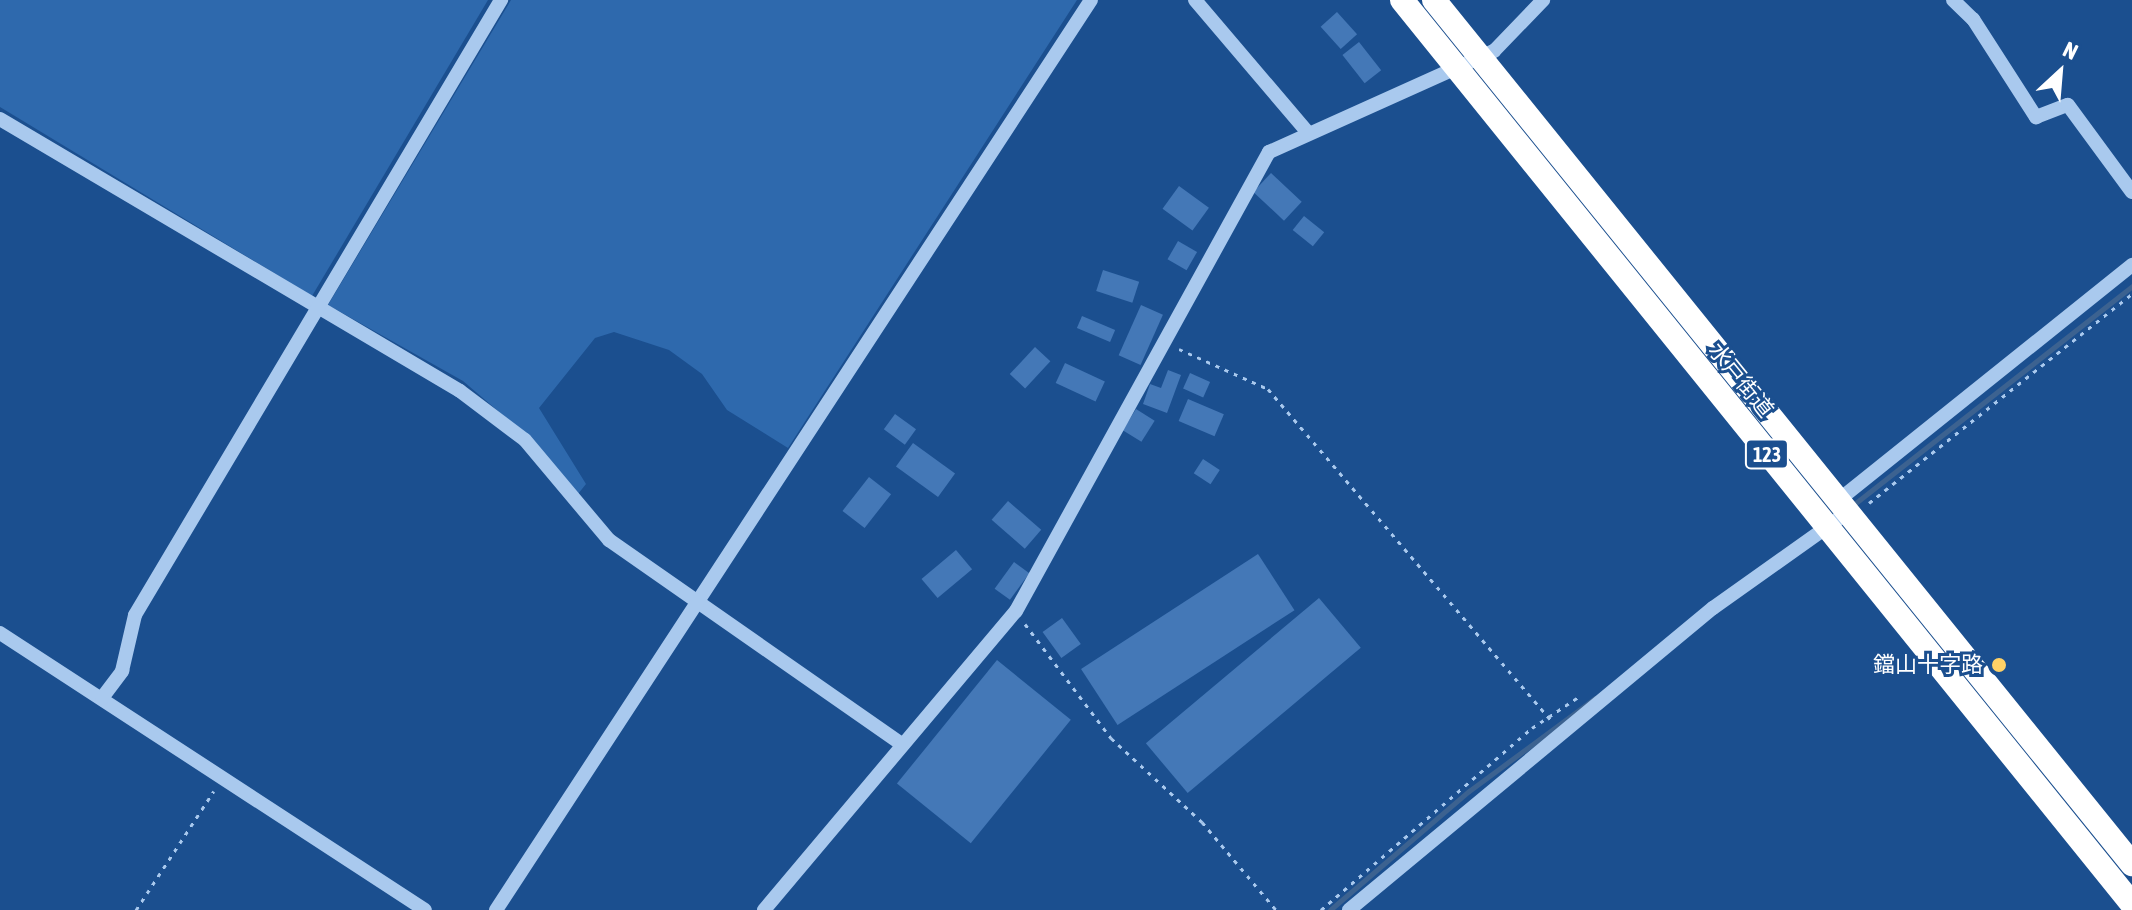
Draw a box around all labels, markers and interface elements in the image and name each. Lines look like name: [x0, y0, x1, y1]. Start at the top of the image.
north arrow: [2020, 32, 2100, 112]
text: N: [2059, 36, 2082, 65]
street label: 水戸街道: [1703, 337, 1779, 423]
road number: 123: [1743, 438, 1791, 470]
place label: 鐺山十字路: [1873, 652, 1983, 678]
marker: 鐺山十字路: [1990, 656, 2008, 674]

